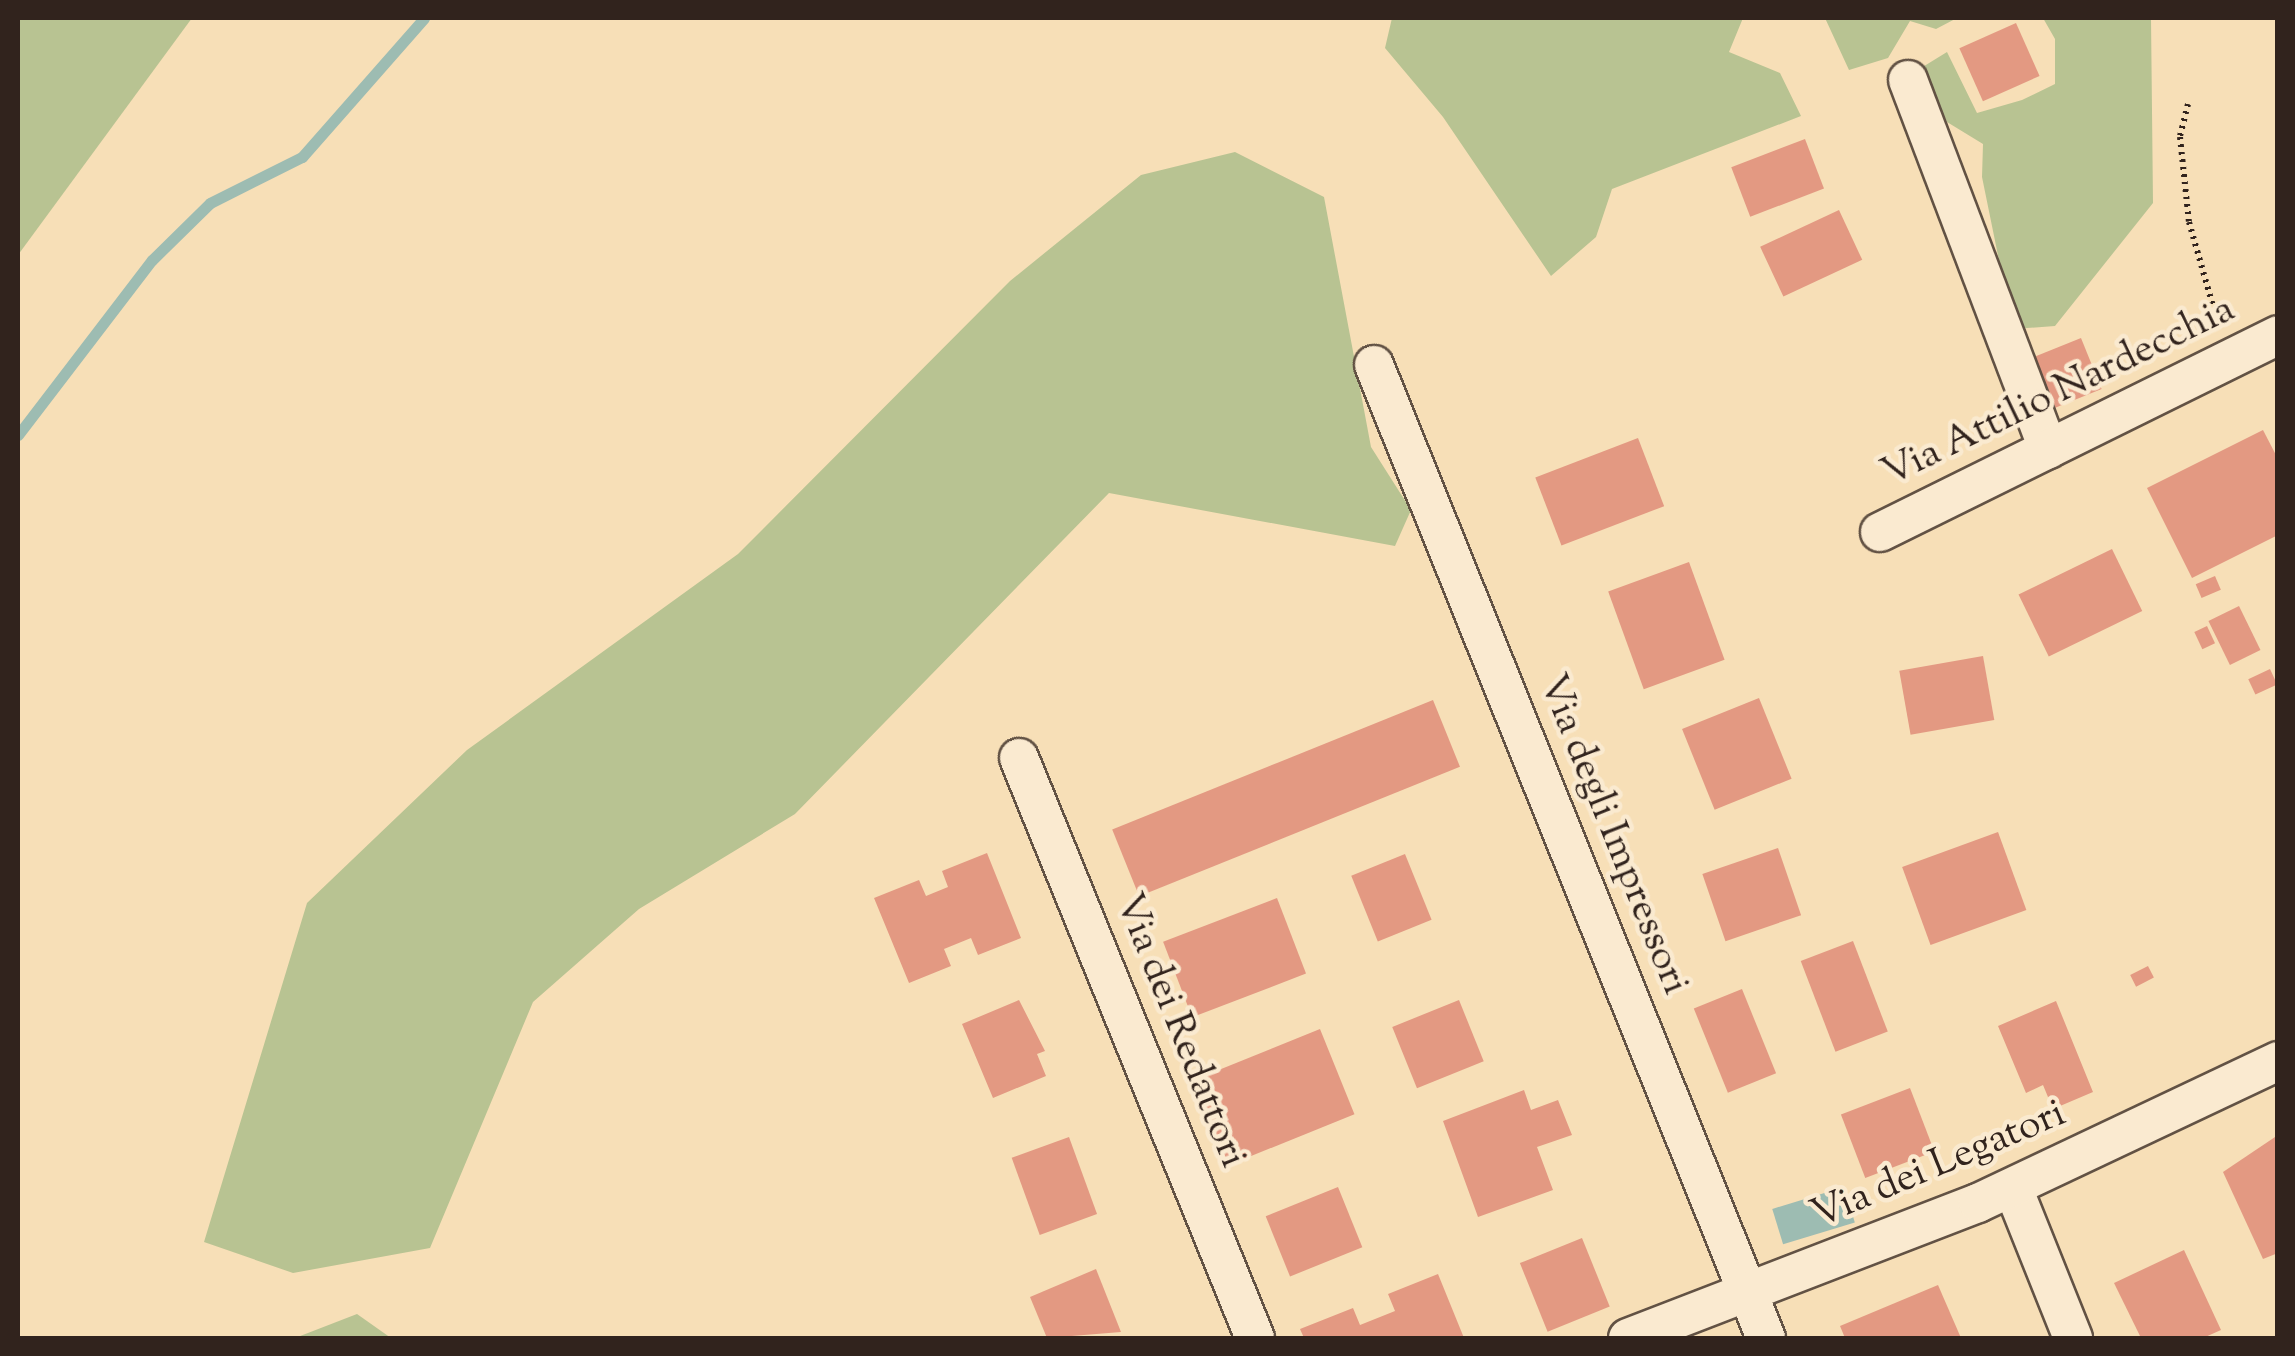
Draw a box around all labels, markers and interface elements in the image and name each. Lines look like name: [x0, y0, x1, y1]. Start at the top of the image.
street label: Via Attilio Nardecchia: [1875, 287, 2243, 499]
street label: Via degli Impressori: [1526, 668, 1698, 1002]
street label: Via dei Redattori: [1102, 887, 1256, 1175]
street label: Via dei Legatori: [1805, 1091, 2073, 1241]

